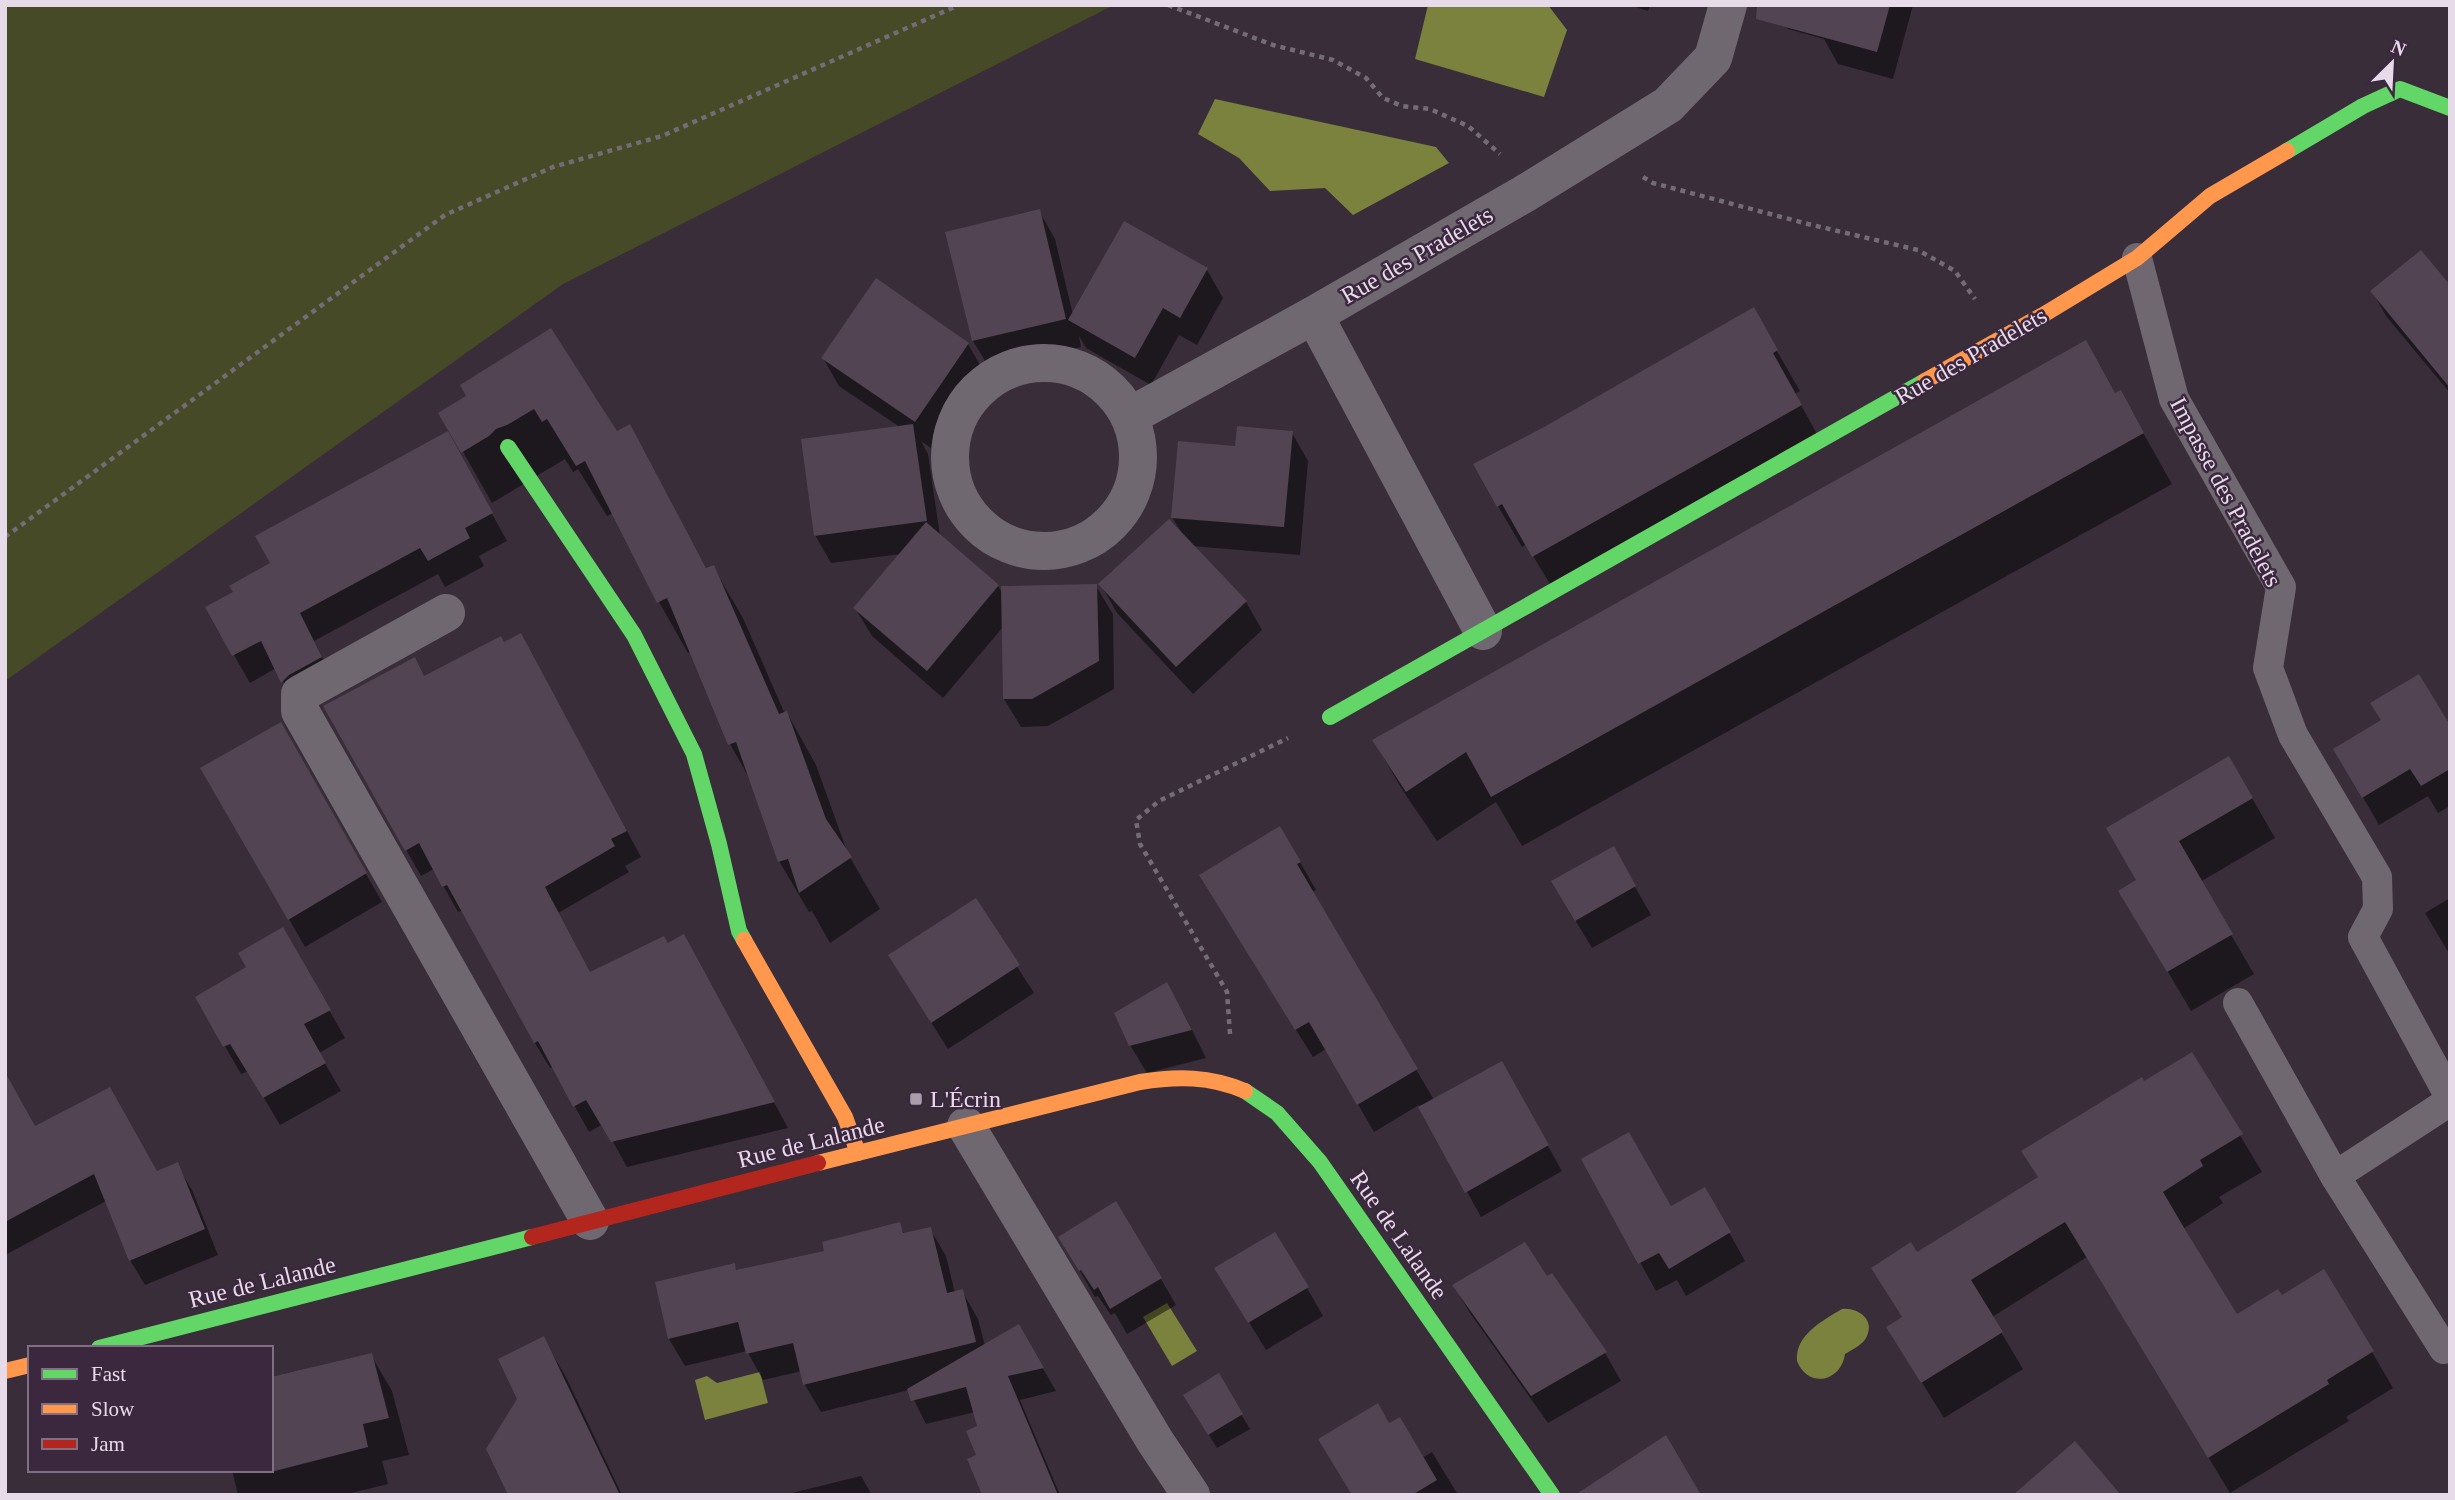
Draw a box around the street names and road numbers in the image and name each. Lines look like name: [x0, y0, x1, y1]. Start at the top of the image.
street label: Rue des Pradelets: [1337, 201, 1497, 309]
street label: Rue des Pradelets: [1891, 302, 2051, 410]
street label: Impasse des Pradelets: [2165, 393, 2287, 591]
street label: Rue de Lalande: [735, 1111, 887, 1173]
street label: Rue de Lalande: [1345, 1166, 1453, 1304]
street label: Rue de Lalande: [186, 1251, 338, 1313]

